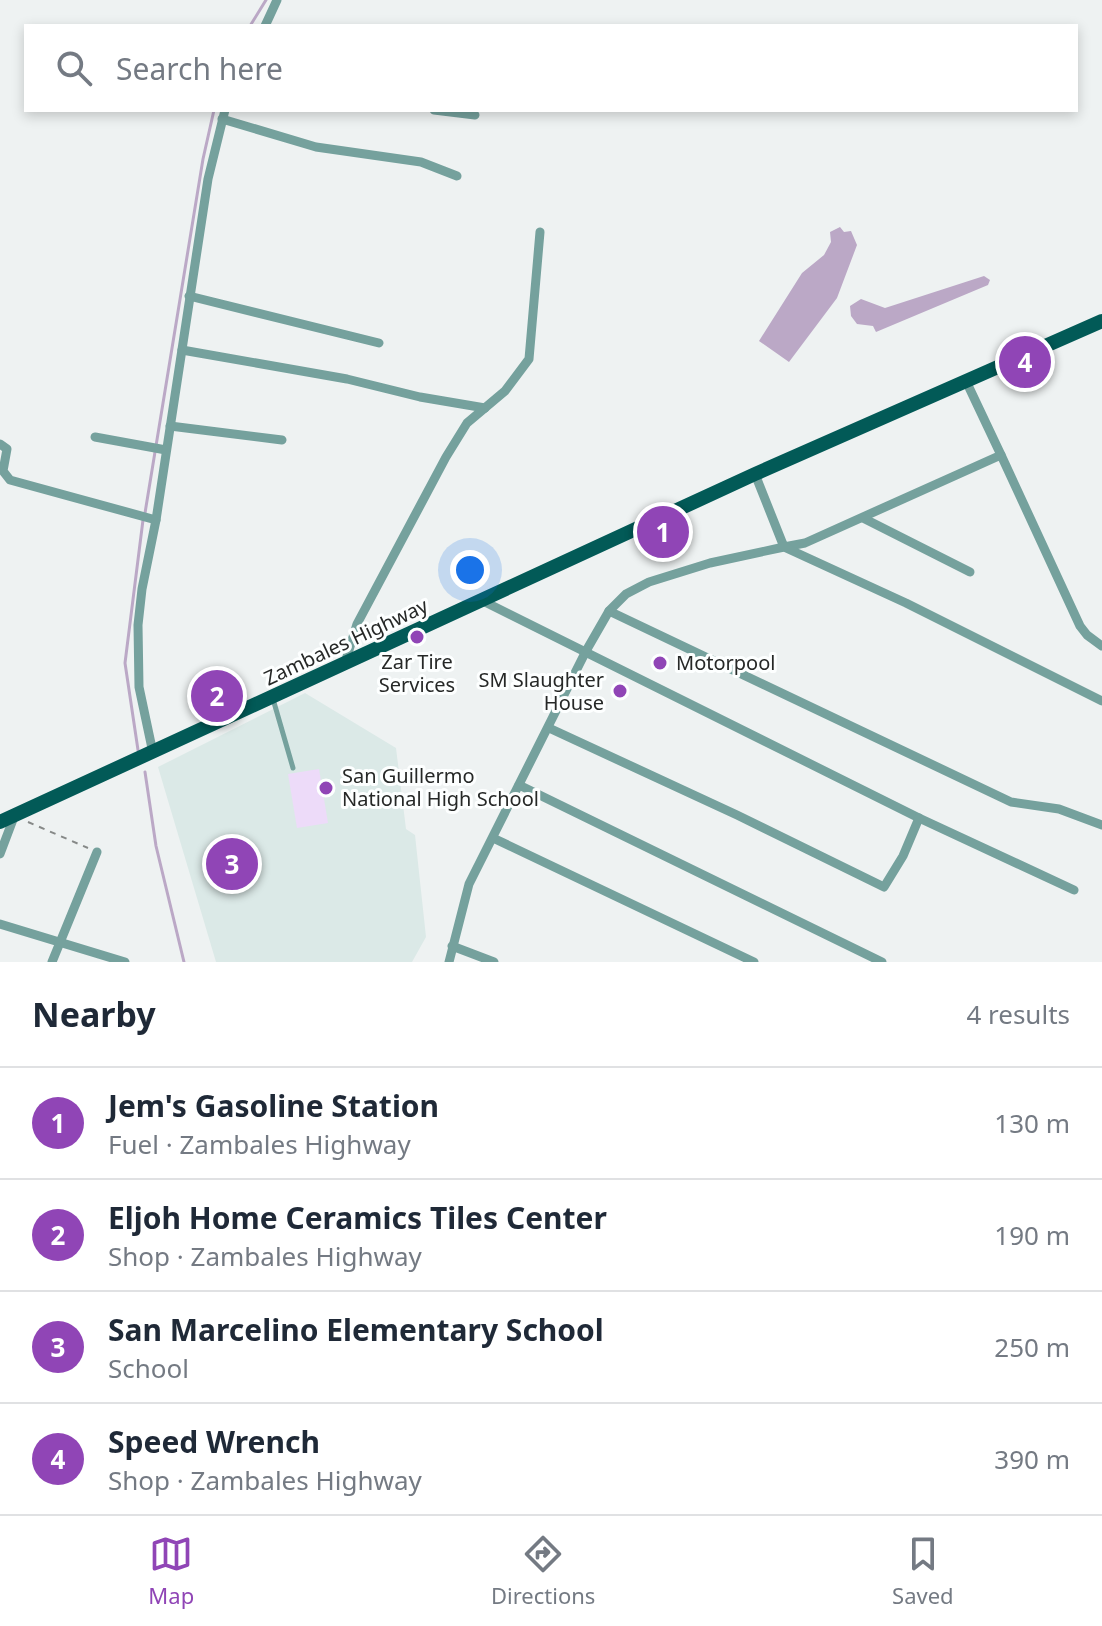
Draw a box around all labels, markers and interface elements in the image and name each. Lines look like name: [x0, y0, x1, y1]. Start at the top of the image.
search box: [24, 24, 1078, 112]
icon: search: [52, 46, 96, 90]
text: Search here: [116, 48, 283, 89]
pin: 4: [999, 332, 1051, 392]
pin: 1: [637, 502, 689, 562]
your location: [450, 550, 490, 590]
street label: Zambales Highway: [259, 591, 433, 691]
marker: Zar Tire Services: [408, 628, 426, 646]
place label: Zar Tire Services: [379, 648, 455, 698]
place label: Motorpool: [676, 649, 775, 676]
marker: Motorpool: [651, 654, 669, 672]
pin: 2: [191, 666, 243, 726]
place label: SM Slaughter House: [479, 666, 604, 716]
marker: SM Slaughter House: [611, 682, 629, 700]
place label: San Guillermo National High School: [342, 762, 539, 812]
marker: San Guillermo National High School: [317, 779, 335, 797]
pin: 3: [206, 834, 258, 894]
text: Nearby: [32, 991, 156, 1037]
text: 4 results: [966, 996, 1070, 1032]
text: Jem's Gasoline Station: [108, 1085, 439, 1126]
text: 1: [51, 1105, 65, 1141]
text: 130 m: [994, 1105, 1070, 1141]
text: Fuel · Zambales Highway: [108, 1126, 411, 1162]
text: Eljoh Home Ceramics Tiles Center: [108, 1197, 607, 1238]
text: 2: [51, 1217, 65, 1253]
text: 190 m: [994, 1217, 1070, 1253]
text: Shop · Zambales Highway: [108, 1238, 422, 1274]
text: San Marcelino Elementary School: [108, 1309, 604, 1350]
text: 3: [51, 1329, 65, 1365]
text: 250 m: [994, 1329, 1070, 1365]
text: School: [108, 1350, 189, 1386]
text: Speed Wrench: [108, 1421, 320, 1462]
text: 4: [51, 1441, 65, 1477]
text: 390 m: [994, 1441, 1070, 1477]
text: Shop · Zambales Highway: [108, 1462, 422, 1498]
tab: Map: [148, 1532, 194, 1610]
tab: Directions: [491, 1532, 595, 1610]
tab: Saved: [892, 1532, 954, 1610]

